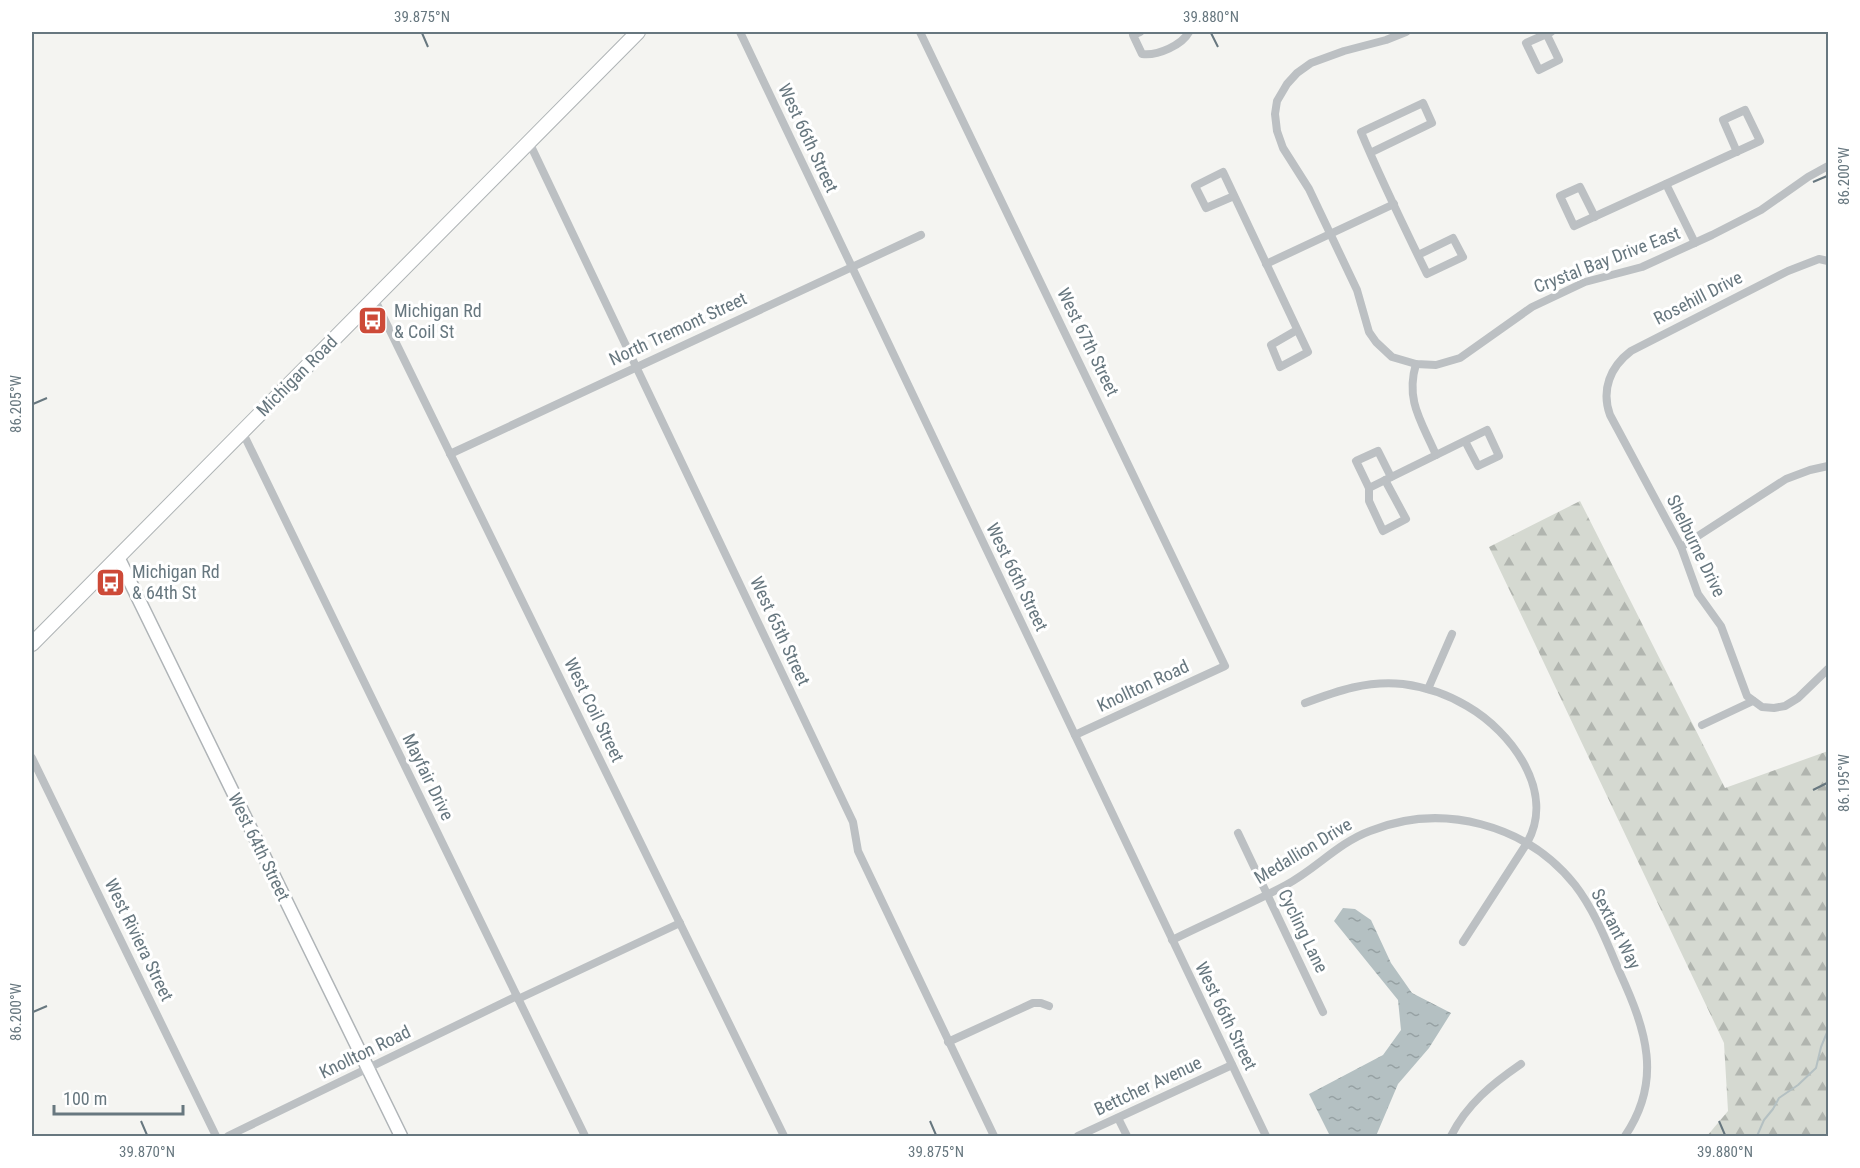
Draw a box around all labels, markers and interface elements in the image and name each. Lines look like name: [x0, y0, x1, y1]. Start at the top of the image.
text: 39.875°N: [394, 8, 450, 26]
text: 39.880°N: [1183, 8, 1239, 26]
street label: West 66th Street: [774, 80, 843, 196]
text: 86.200°W: [1835, 146, 1853, 205]
street label: Crystal Bay Drive East: [1531, 222, 1683, 297]
street label: Rosehill Drive: [1650, 266, 1745, 329]
street label: West 67th Street: [1053, 284, 1124, 399]
street label: North Tremont Street: [606, 287, 750, 370]
place label: Michigan Rd & Coil St: [394, 300, 482, 342]
bus stop icon: Michigan Rd & Coil St: [357, 305, 389, 337]
street label: Michigan Road: [252, 331, 341, 420]
text: 86.205°W: [7, 374, 25, 433]
street label: Shelburne Drive: [1663, 491, 1730, 600]
street label: West 66th Street: [982, 519, 1053, 634]
place label: Michigan Rd & 64th St: [132, 561, 220, 603]
bus stop icon: Michigan Rd & 64th St: [95, 566, 127, 598]
street label: West 65th Street: [746, 573, 815, 689]
street label: West Coil Street: [560, 654, 629, 765]
street label: Knollton Road: [1094, 655, 1192, 716]
street label: Mayfair Drive: [398, 730, 458, 823]
text: 86.195°W: [1835, 753, 1853, 812]
street label: West 64th Street: [224, 789, 295, 904]
street label: Medallion Drive: [1250, 813, 1355, 888]
street label: West Riviera Street: [101, 875, 178, 1004]
street label: Sextant Way: [1587, 885, 1646, 973]
street label: Cycling Lane: [1274, 886, 1333, 976]
street label: West 66th Street: [1191, 958, 1262, 1073]
text: 86.200°W: [7, 982, 25, 1041]
street label: Knollton Road: [316, 1020, 414, 1083]
street label: Bettcher Avenue: [1091, 1052, 1205, 1120]
scale bar: [54, 1078, 183, 1116]
text: 100 m: [63, 1088, 107, 1109]
text: 39.870°N: [119, 1143, 175, 1161]
text: 39.875°N: [908, 1143, 964, 1161]
text: 39.880°N: [1697, 1143, 1753, 1161]

